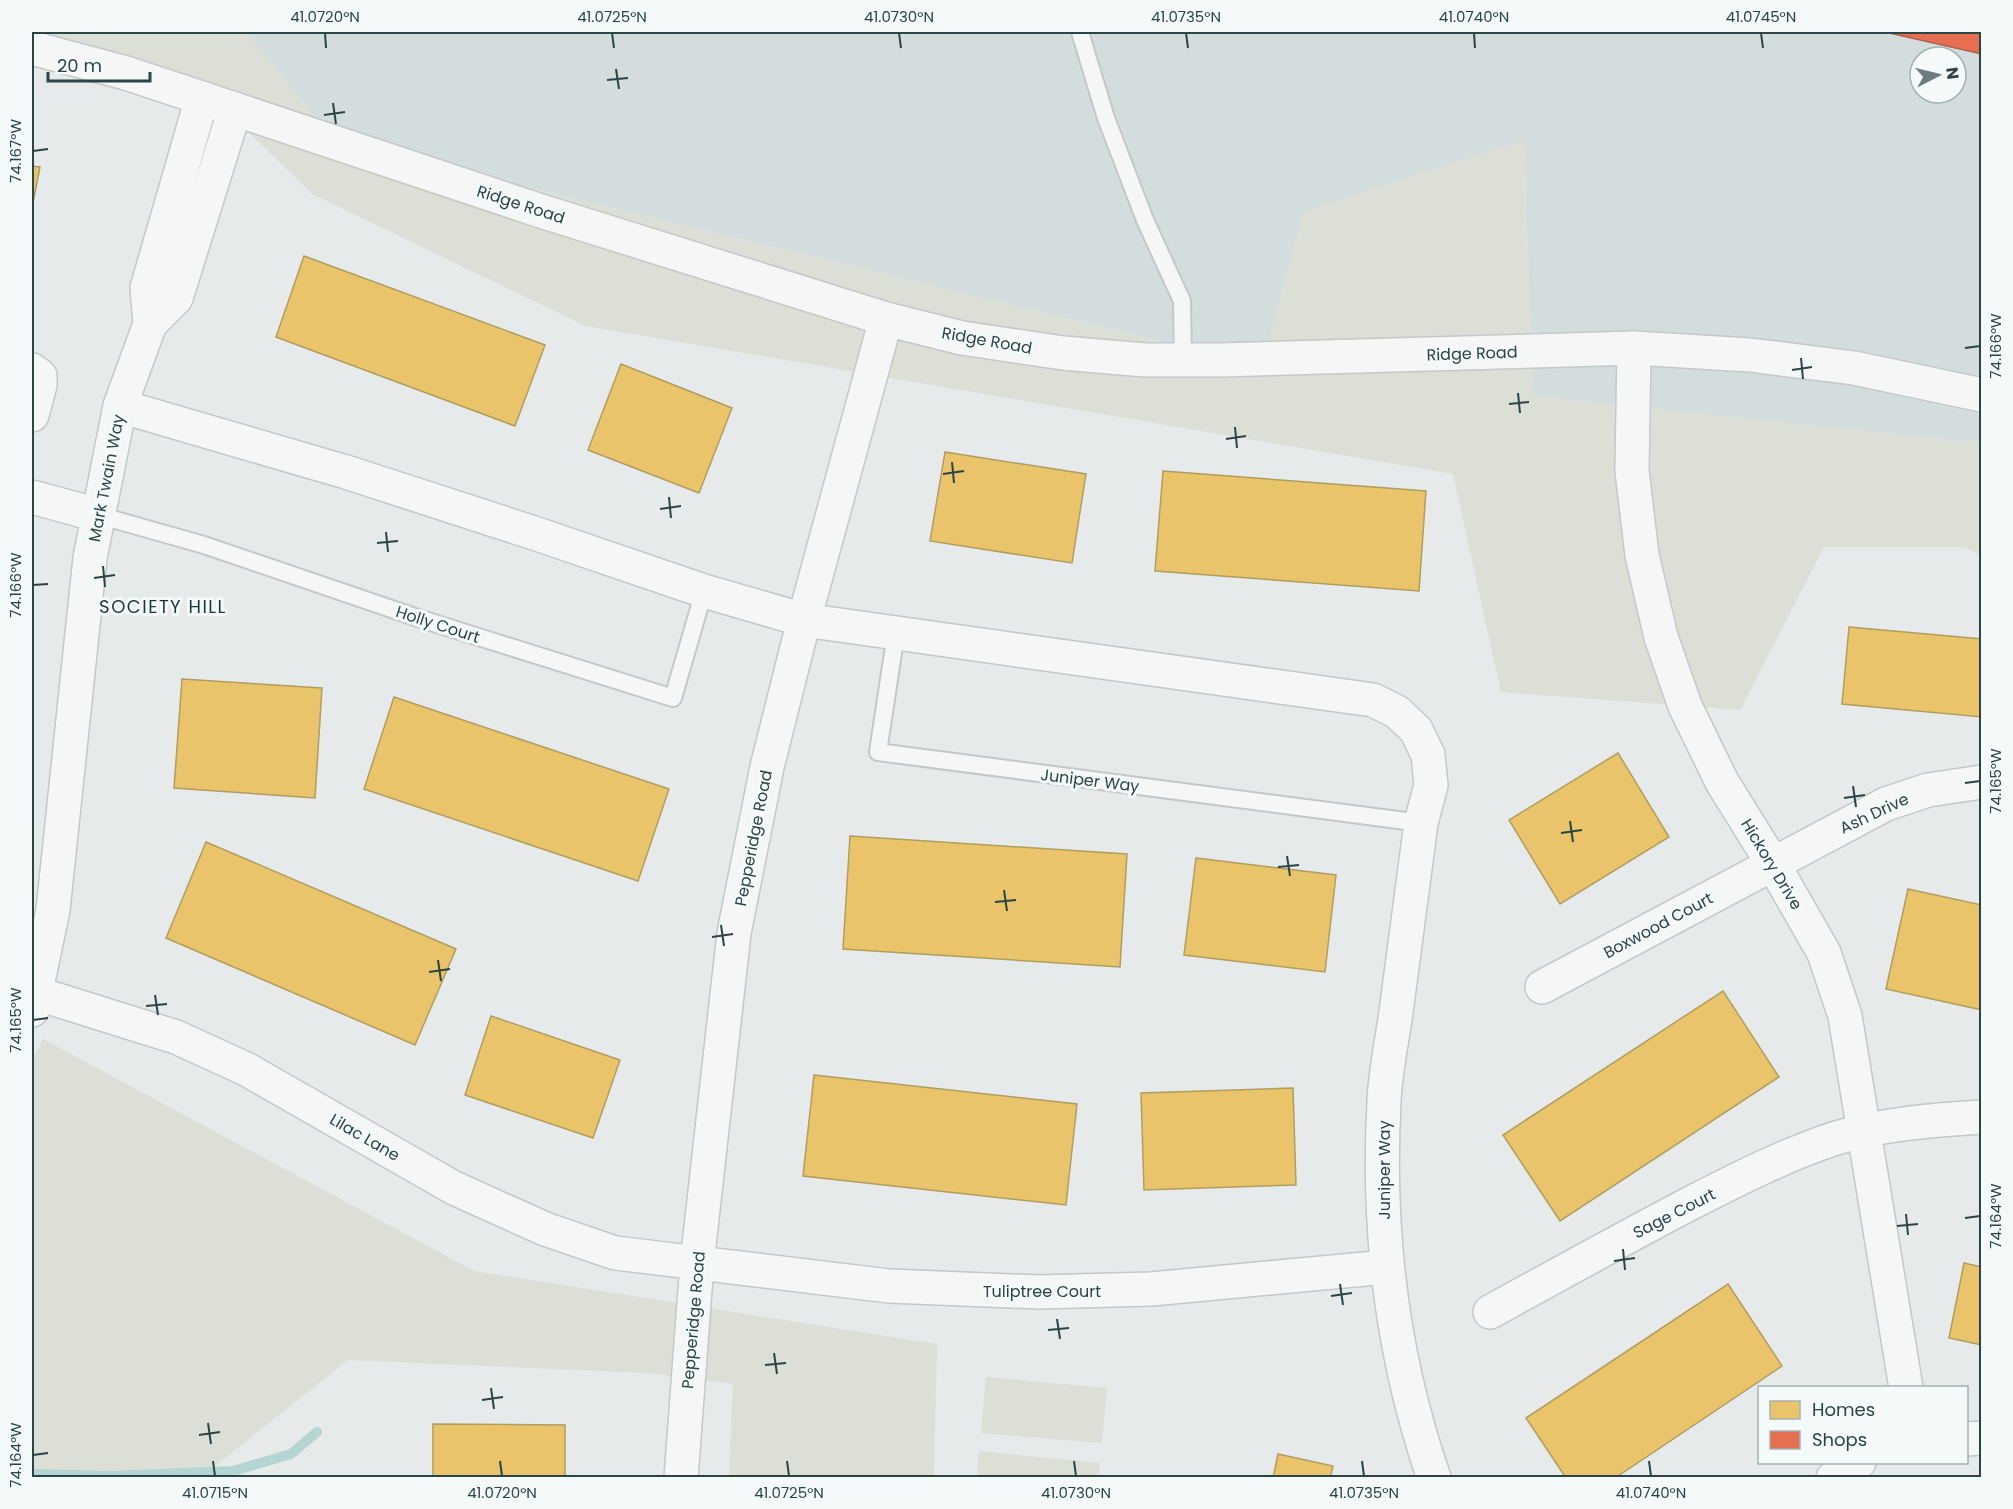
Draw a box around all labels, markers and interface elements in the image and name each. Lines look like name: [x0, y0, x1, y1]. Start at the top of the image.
text: 41.0720°N: [290, 6, 360, 27]
text: 41.0725°N: [577, 6, 647, 27]
text: 41.0730°N: [864, 6, 934, 27]
text: 41.0735°N: [1151, 6, 1221, 27]
text: 41.0740°N: [1439, 6, 1509, 27]
text: 41.0745°N: [1726, 6, 1796, 27]
scale bar: [48, 45, 150, 83]
north arrow: [1908, 45, 1968, 105]
text: 20 m: [57, 53, 102, 78]
text: N: [1940, 66, 1965, 81]
text: 74.167°W: [5, 119, 26, 183]
street label: Ridge Road: [474, 179, 568, 229]
text: 74.166°W: [1985, 313, 2006, 379]
street label: Ridge Road: [940, 321, 1034, 360]
street label: Ridge Road: [1426, 340, 1518, 367]
street label: Mark Twain Way: [83, 412, 130, 544]
text: 74.166°W: [5, 552, 26, 618]
district label: SOCIETY HILL: [99, 594, 227, 619]
street label: Holly Court: [393, 600, 483, 649]
text: 74.165°W: [1985, 748, 2006, 814]
street label: Juniper Way: [1039, 763, 1141, 798]
street label: Pepperidge Road: [729, 768, 778, 908]
street label: Ash Drive: [1836, 787, 1913, 839]
street label: Hickory Drive: [1735, 814, 1808, 914]
street label: Boxwood Court: [1599, 887, 1717, 964]
text: 74.165°W: [5, 987, 26, 1053]
street label: Lilac Lane: [325, 1108, 404, 1167]
street label: Juniper Way: [1373, 1120, 1396, 1220]
street label: Sage Court: [1629, 1183, 1720, 1244]
text: 74.164°W: [1985, 1183, 2006, 1249]
street label: Pepperidge Road: [676, 1250, 711, 1390]
street label: Tuliptree Court: [983, 1280, 1101, 1303]
legend: [1758, 1386, 1968, 1464]
text: Homes: [1812, 1397, 1875, 1422]
text: 74.164°W: [5, 1422, 26, 1488]
text: Shops: [1812, 1427, 1867, 1452]
text: 41.0715°N: [182, 1482, 248, 1503]
text: 41.0720°N: [467, 1482, 537, 1503]
text: 41.0725°N: [754, 1482, 824, 1503]
text: 41.0730°N: [1041, 1482, 1111, 1503]
text: 41.0735°N: [1329, 1482, 1399, 1503]
text: 41.0740°N: [1616, 1482, 1686, 1503]

